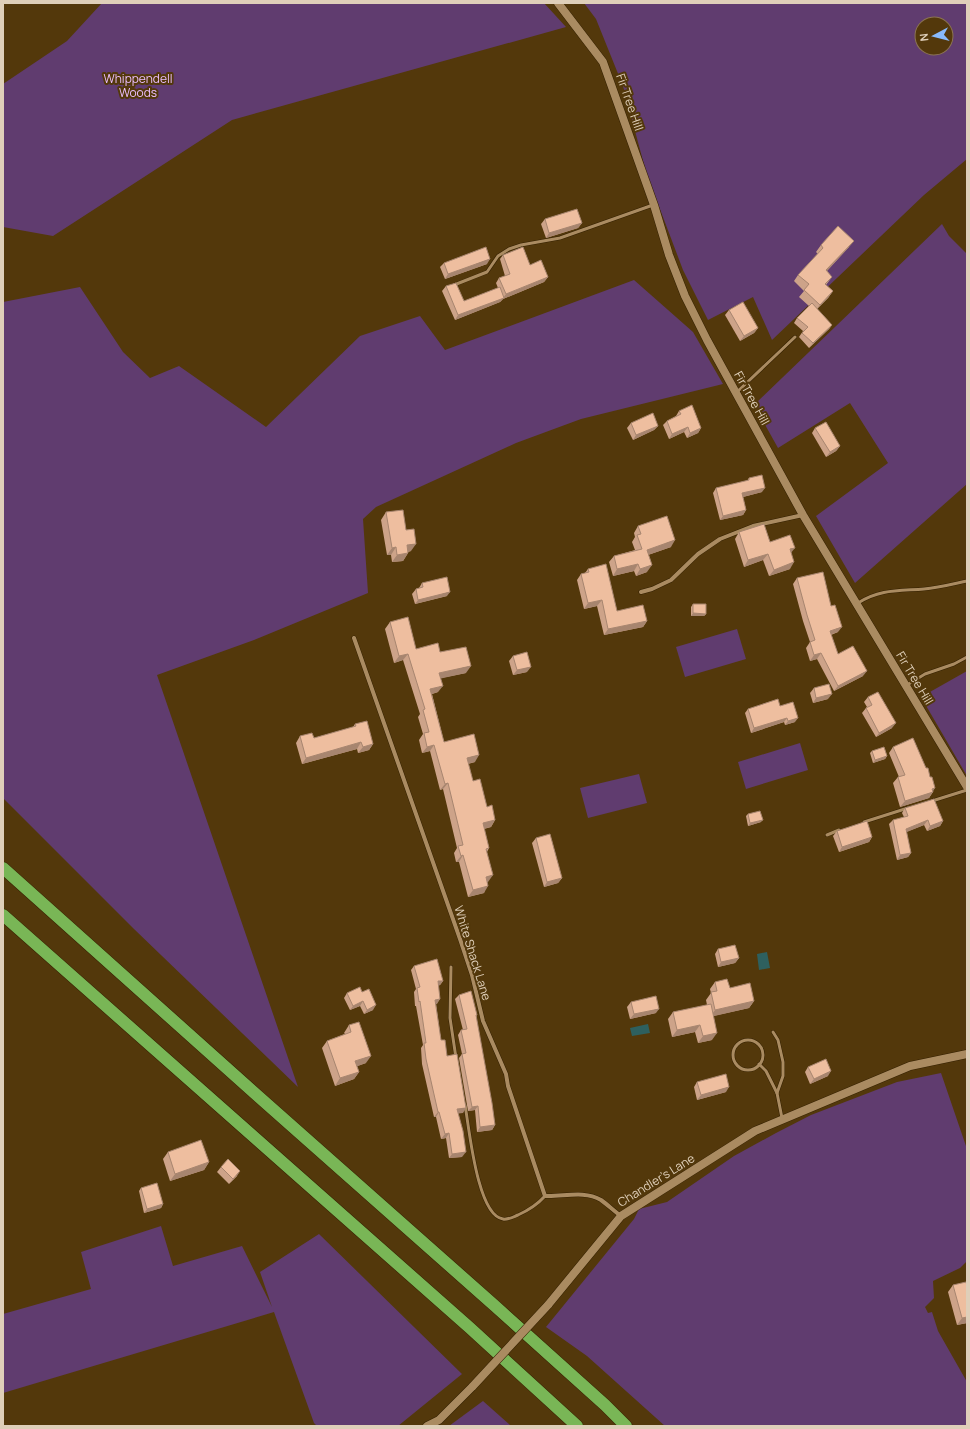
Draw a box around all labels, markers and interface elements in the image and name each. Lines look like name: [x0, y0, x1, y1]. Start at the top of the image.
north arrow: [914, 16, 954, 56]
text: N: [916, 32, 932, 42]
park label: Whippendell Woods: [103, 70, 173, 101]
street label: Fir Tree Hill: [612, 71, 648, 133]
street label: Fir Tree Hill: [730, 368, 774, 428]
street label: Fir Tree Hill: [892, 648, 938, 708]
street label: White Shack Lane: [451, 904, 495, 1002]
street label: Chandler's Lane: [614, 1149, 698, 1211]

